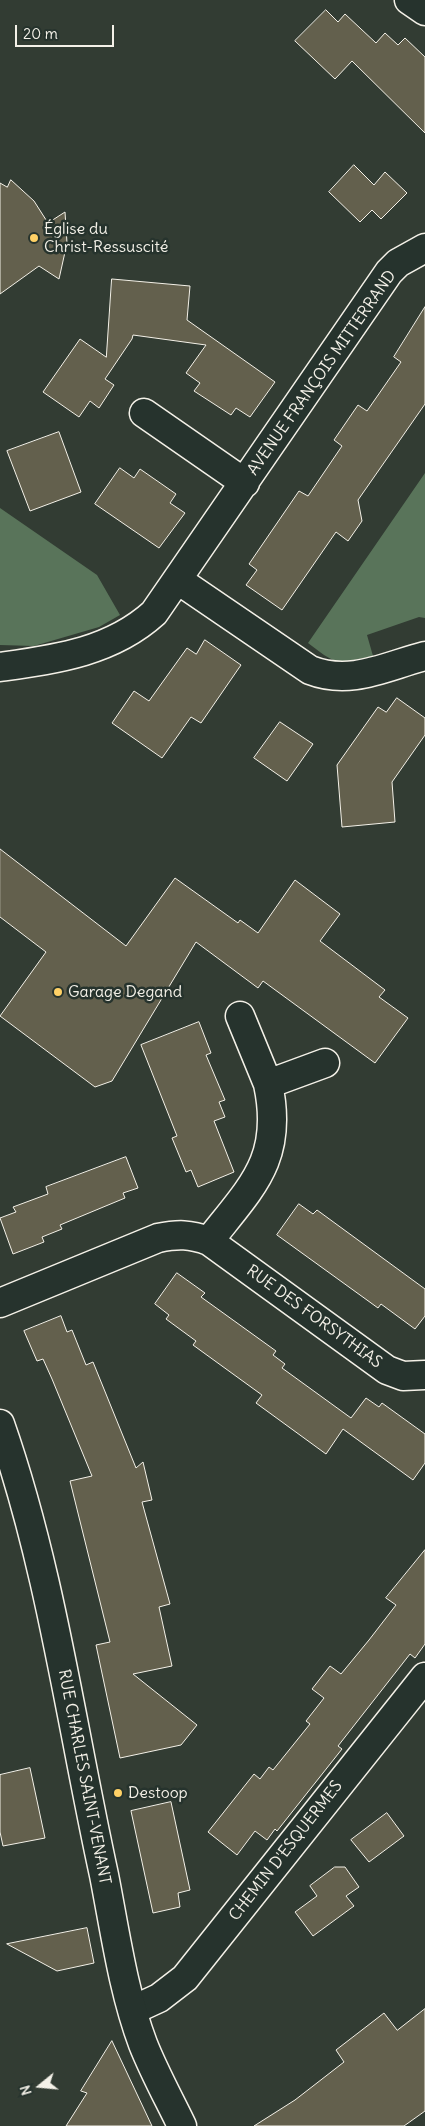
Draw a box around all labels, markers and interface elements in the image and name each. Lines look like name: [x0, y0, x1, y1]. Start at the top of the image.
scale bar: [18, 15, 116, 47]
text: 20 m: [23, 24, 58, 43]
place label: Église du Christ-Ressuscité: [44, 219, 168, 257]
marker: Église du Christ-Ressuscité: [28, 232, 40, 244]
street label: AVENUE FRANÇOIS MITTERRAND: [244, 267, 400, 479]
place label: Garage Degand: [68, 982, 182, 1002]
marker: Garage Degand: [52, 986, 64, 998]
street label: RUE DES FORSYTHIAS: [242, 1261, 386, 1373]
street label: RUE CHARLES SAINT-VENANT: [54, 1668, 114, 1886]
street label: CHEMIN D'ESQUERMES: [225, 1777, 347, 1925]
place label: Destoop: [128, 1783, 188, 1803]
marker: Destoop: [112, 1787, 124, 1799]
north arrow: [15, 2061, 65, 2111]
text: N: [16, 2083, 36, 2098]

